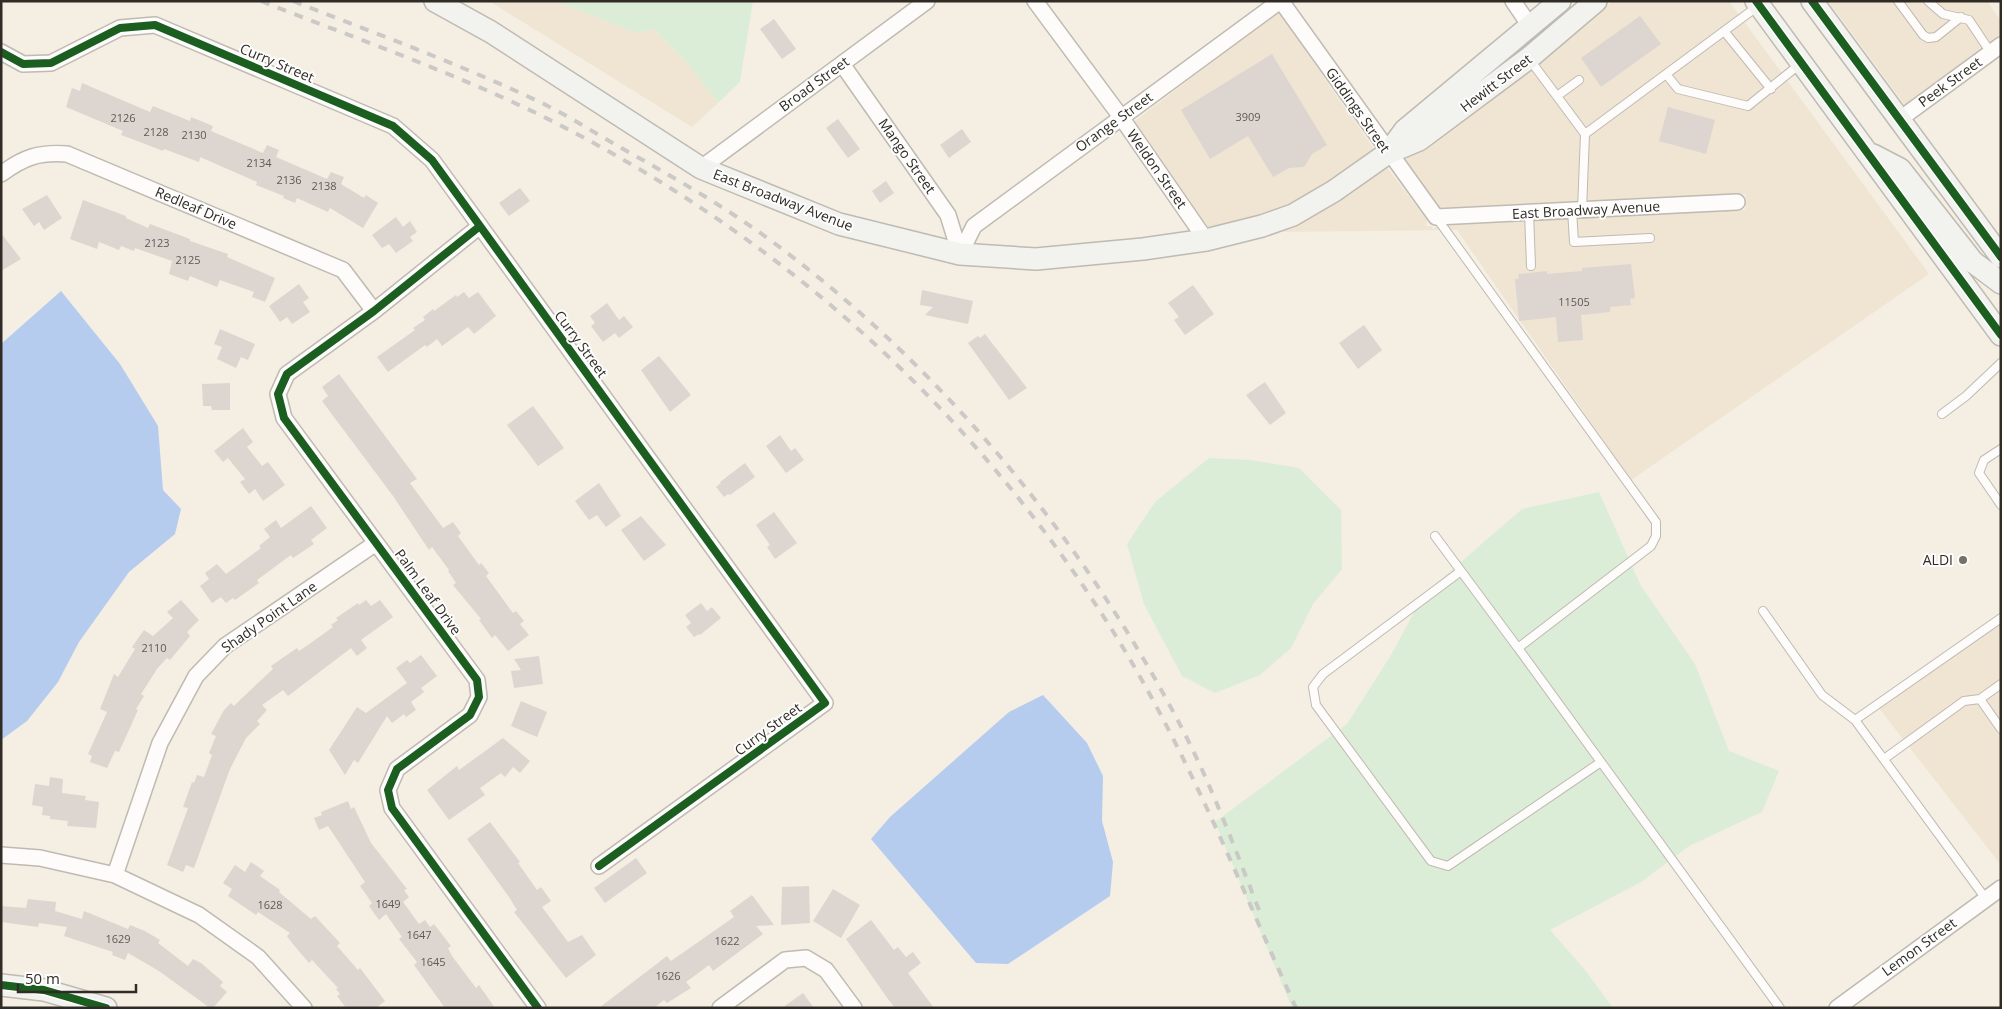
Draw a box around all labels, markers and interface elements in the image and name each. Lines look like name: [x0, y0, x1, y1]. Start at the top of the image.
street label: Curry Street: [237, 38, 317, 87]
street label: Hewitt Street: [1456, 49, 1535, 116]
street label: Broad Street: [775, 52, 853, 115]
street label: Peek Street: [1914, 52, 1985, 111]
street label: Giddings Street: [1322, 63, 1395, 156]
street label: Orange Street: [1071, 87, 1156, 156]
house number: 3909: [1235, 109, 1261, 124]
house number: 2126: [110, 110, 136, 125]
street label: Mango Street: [874, 114, 940, 197]
house number: 2128: [143, 124, 169, 139]
street label: Weldon Street: [1123, 125, 1192, 212]
house number: 2130: [181, 127, 207, 142]
house number: 2134: [246, 155, 272, 170]
street label: East Broadway Avenue: [710, 164, 856, 235]
house number: 2136: [276, 172, 302, 187]
house number: 2138: [311, 178, 337, 193]
street label: Redleaf Drive: [153, 182, 240, 233]
street label: East Broadway Avenue: [1511, 196, 1661, 223]
house number: 2123: [144, 235, 170, 250]
house number: 2125: [175, 252, 201, 267]
house number: 11505: [1558, 294, 1590, 309]
street label: Curry Street: [551, 306, 612, 381]
street label: Palm Leaf Drive: [391, 545, 466, 639]
place label: ALDI: [1923, 550, 1953, 569]
marker: ALDI: [1957, 554, 1969, 566]
street label: Shady Point Lane: [217, 577, 320, 657]
house number: 2110: [141, 640, 167, 655]
street label: Curry Street: [730, 698, 805, 759]
house number: 1649: [375, 896, 401, 911]
house number: 1628: [257, 897, 283, 912]
street label: Lemon Street: [1878, 913, 1960, 980]
house number: 1647: [406, 927, 432, 942]
house number: 1629: [105, 931, 131, 946]
house number: 1622: [714, 933, 740, 948]
house number: 1645: [420, 954, 446, 969]
scale bar: [18, 962, 135, 994]
text: 50 m: [25, 968, 60, 988]
house number: 1626: [655, 968, 681, 983]

